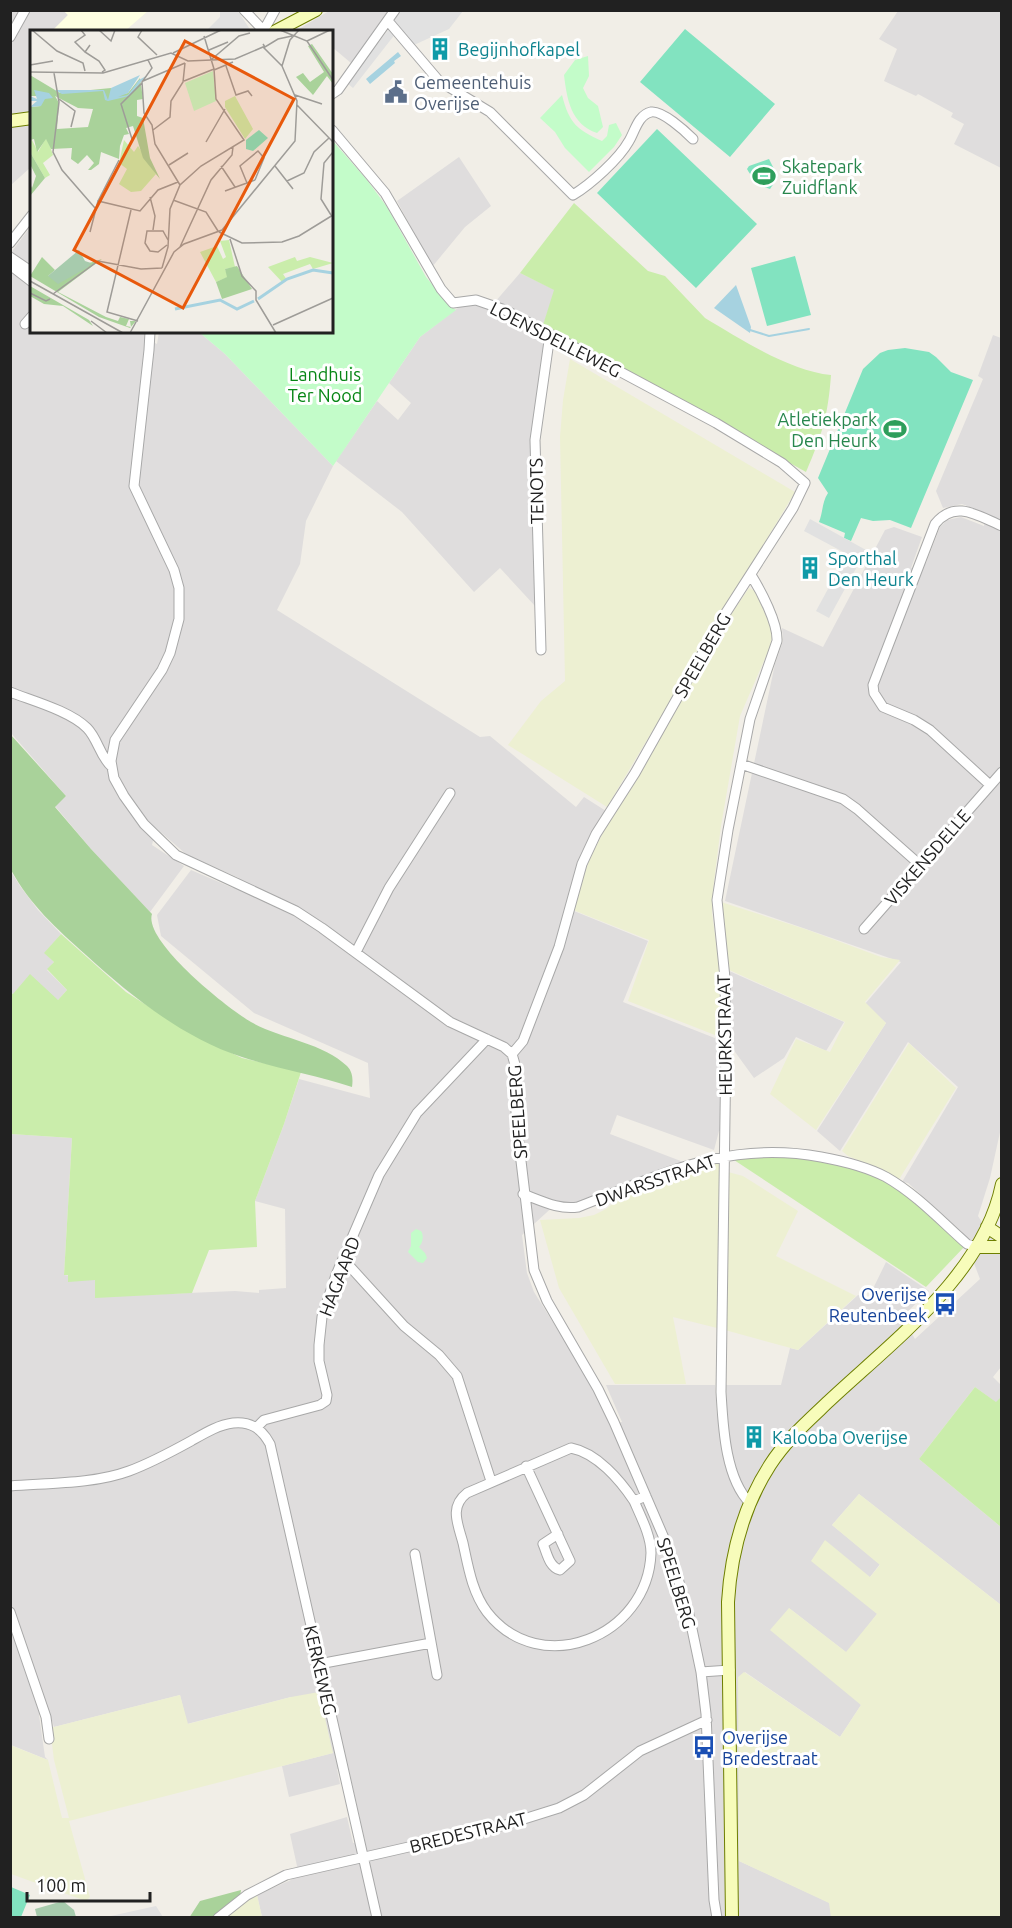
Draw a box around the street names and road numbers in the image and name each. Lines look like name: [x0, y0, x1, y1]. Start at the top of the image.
street label: LOENSDELLEWEG: [487, 297, 625, 381]
street label: TENOTS: [525, 458, 547, 524]
street label: SPEELBERG: [670, 609, 734, 701]
street label: VISKENSDELLE: [880, 805, 974, 909]
street label: HEURKSTRAAT: [713, 974, 735, 1096]
street label: SPEELBERG: [504, 1064, 530, 1160]
street label: DWARSSTRAAT: [592, 1150, 718, 1210]
street label: HAGAARD: [315, 1233, 363, 1319]
street label: SPEELBERG: [654, 1535, 700, 1631]
street label: KERKEWEG: [301, 1623, 341, 1717]
street label: BREDESTRAAT: [407, 1808, 529, 1856]

